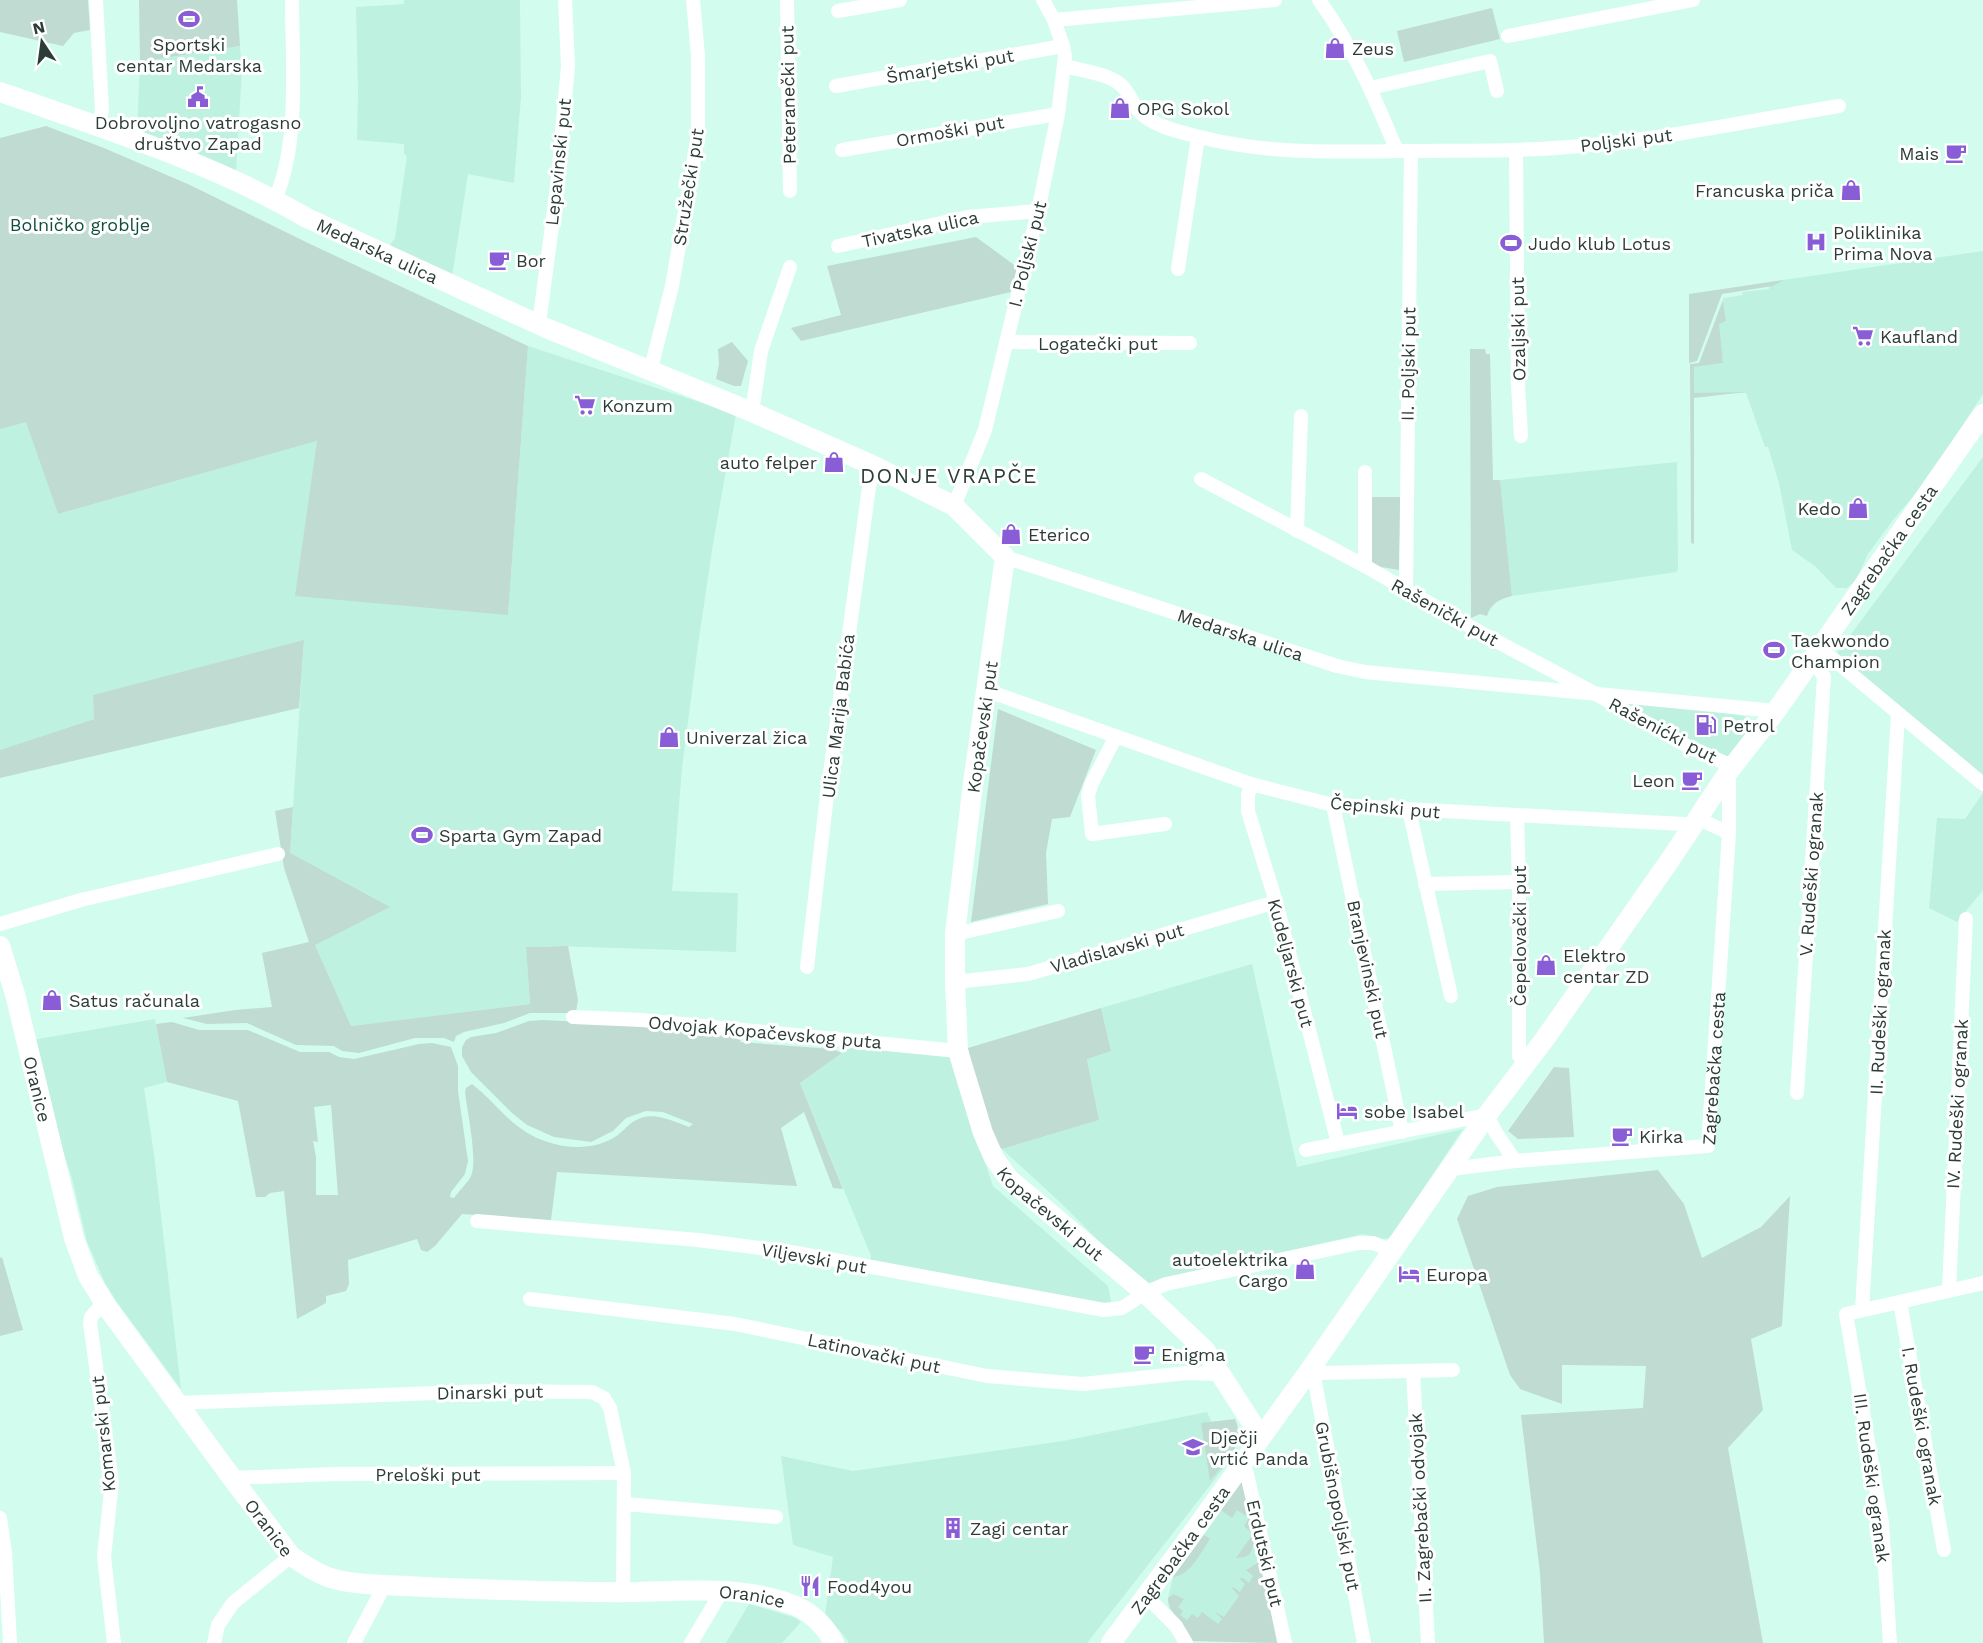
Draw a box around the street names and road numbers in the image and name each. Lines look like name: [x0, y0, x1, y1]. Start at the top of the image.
street label: Peteranečki put: [776, 25, 800, 165]
street label: Šmarjetski put: [885, 44, 1016, 88]
street label: Lepavinski put: [541, 97, 575, 227]
street label: Ormoški put: [894, 111, 1006, 151]
street label: Poljski put: [1579, 124, 1674, 156]
street label: Stružečki put: [668, 126, 708, 247]
street label: I. Poljski put: [1004, 198, 1050, 309]
street label: Tivatska ulica: [860, 206, 980, 252]
street label: Medarska ulica: [313, 213, 442, 287]
street label: Ozaljski put: [1507, 276, 1529, 381]
street label: II. Poljski put: [1397, 306, 1420, 421]
street label: Logatečki put: [1038, 333, 1158, 354]
street label: Zagrebačka cesta: [1836, 480, 1941, 619]
street label: Rašenički put: [1388, 574, 1503, 650]
street label: Medarska ulica: [1175, 604, 1306, 665]
street label: Ulica Marija Babića: [817, 633, 859, 799]
street label: Kopačevski put: [962, 659, 1002, 794]
street label: Rašenićki put: [1605, 693, 1721, 767]
street label: V. Rudeški ogranak: [1795, 791, 1827, 957]
street label: Čepinski put: [1329, 792, 1441, 822]
street label: Čepelovački put: [1509, 865, 1530, 1007]
street label: Kudeljarski put: [1264, 896, 1318, 1030]
street label: Branjevinski put: [1343, 898, 1393, 1041]
street label: Vladislavski put: [1048, 919, 1187, 977]
street label: II. Rudeški ogranak: [1865, 929, 1895, 1095]
street label: Zagrebačka cesta: [1698, 991, 1729, 1146]
street label: Odvojak Kopačevskog puta: [647, 1011, 883, 1053]
street label: IV. Rudeški ogranak: [1942, 1018, 1972, 1190]
street label: Oranice: [20, 1054, 56, 1124]
street label: Kopačevski put: [993, 1162, 1108, 1265]
street label: Viljevski put: [760, 1238, 869, 1278]
street label: Latinovački put: [806, 1329, 943, 1377]
street label: I. Rudeški ogranak: [1898, 1345, 1946, 1507]
street label: Komarski put: [86, 1374, 120, 1493]
street label: Dinarski put: [437, 1381, 544, 1403]
street label: III. Rudeški ogranak: [1850, 1392, 1894, 1564]
street label: II. Zagrebački odvojak: [1405, 1412, 1435, 1604]
street label: Grubišnopoljski put: [1311, 1420, 1365, 1593]
street label: Preloški put: [375, 1464, 481, 1485]
street label: Zagrebačka cesta: [1126, 1481, 1234, 1618]
street label: Oranice: [241, 1494, 298, 1561]
street label: Erdutski put: [1243, 1498, 1288, 1609]
street label: Oranice: [718, 1580, 788, 1612]

